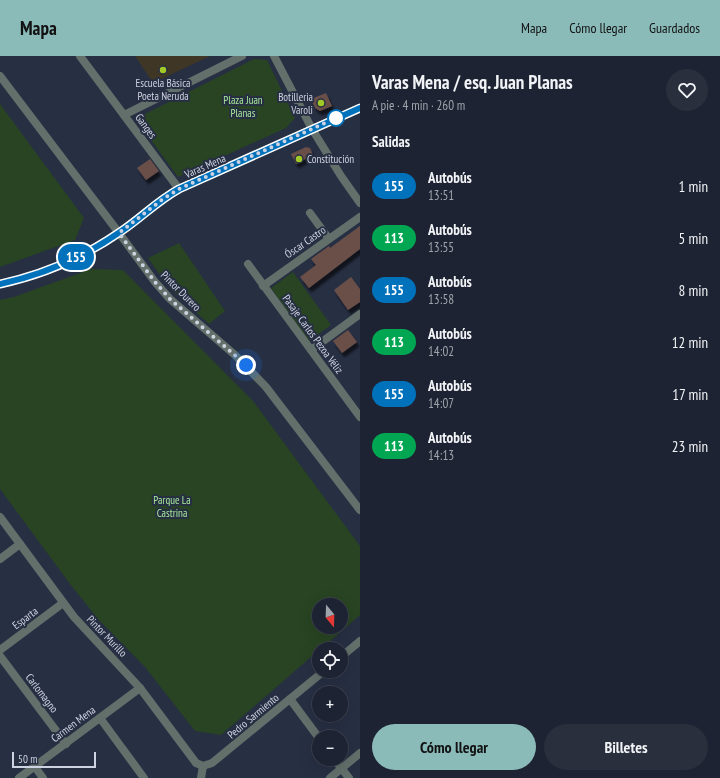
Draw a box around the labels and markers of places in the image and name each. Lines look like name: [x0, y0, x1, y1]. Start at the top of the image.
marker: Escuela Básica Poeta Neruda: [158, 65, 168, 75]
place label: Escuela Básica Poeta Neruda: [136, 76, 190, 103]
place label: Botilleria Varoli: [278, 90, 313, 117]
marker: Botilleria Varoli: [316, 98, 326, 108]
unlabelled marker: [327, 109, 345, 127]
place label: Constitución: [307, 152, 354, 166]
marker: Constitución: [294, 154, 304, 164]

